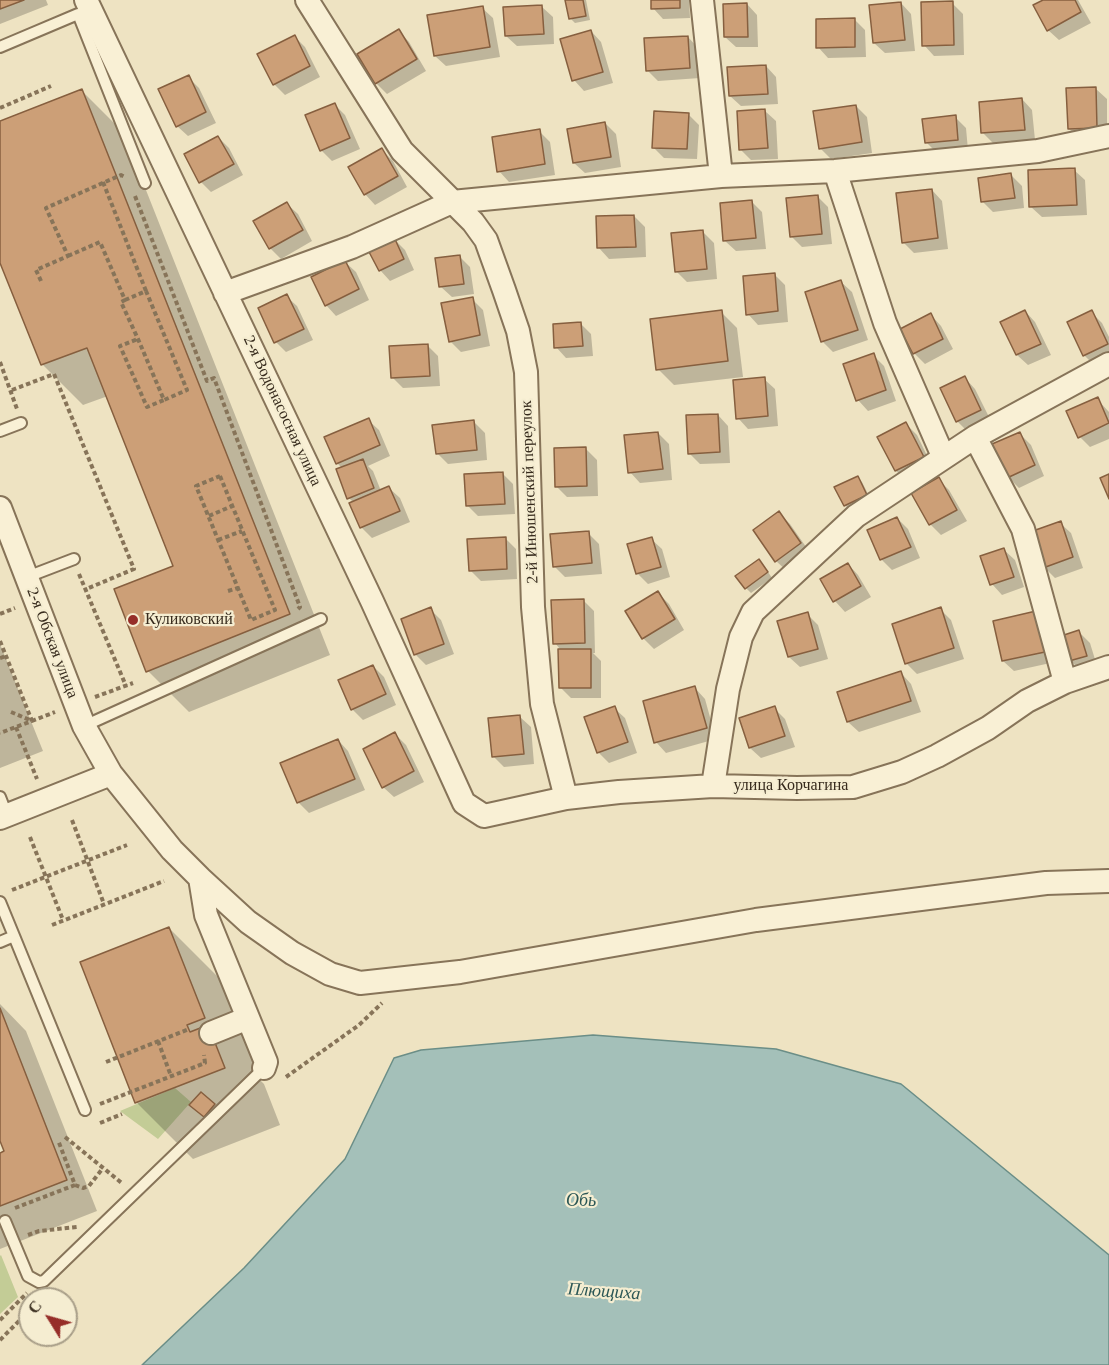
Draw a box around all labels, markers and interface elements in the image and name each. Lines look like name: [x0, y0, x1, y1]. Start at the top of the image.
street label: 2-я Водонасосная улица: [239, 333, 325, 489]
street label: 2-й Инюшенский переулок: [517, 400, 543, 584]
street label: 2-я Обская улица: [22, 585, 82, 701]
place label: Куликовский: [145, 610, 233, 630]
marker: Куликовский: [126, 613, 140, 627]
street label: улица Корчагина: [734, 776, 848, 796]
water label: Обь: [566, 1190, 596, 1212]
water label: Плющиха: [567, 1279, 641, 1305]
north arrow: [18, 1287, 78, 1347]
text: С: [25, 1297, 45, 1317]

